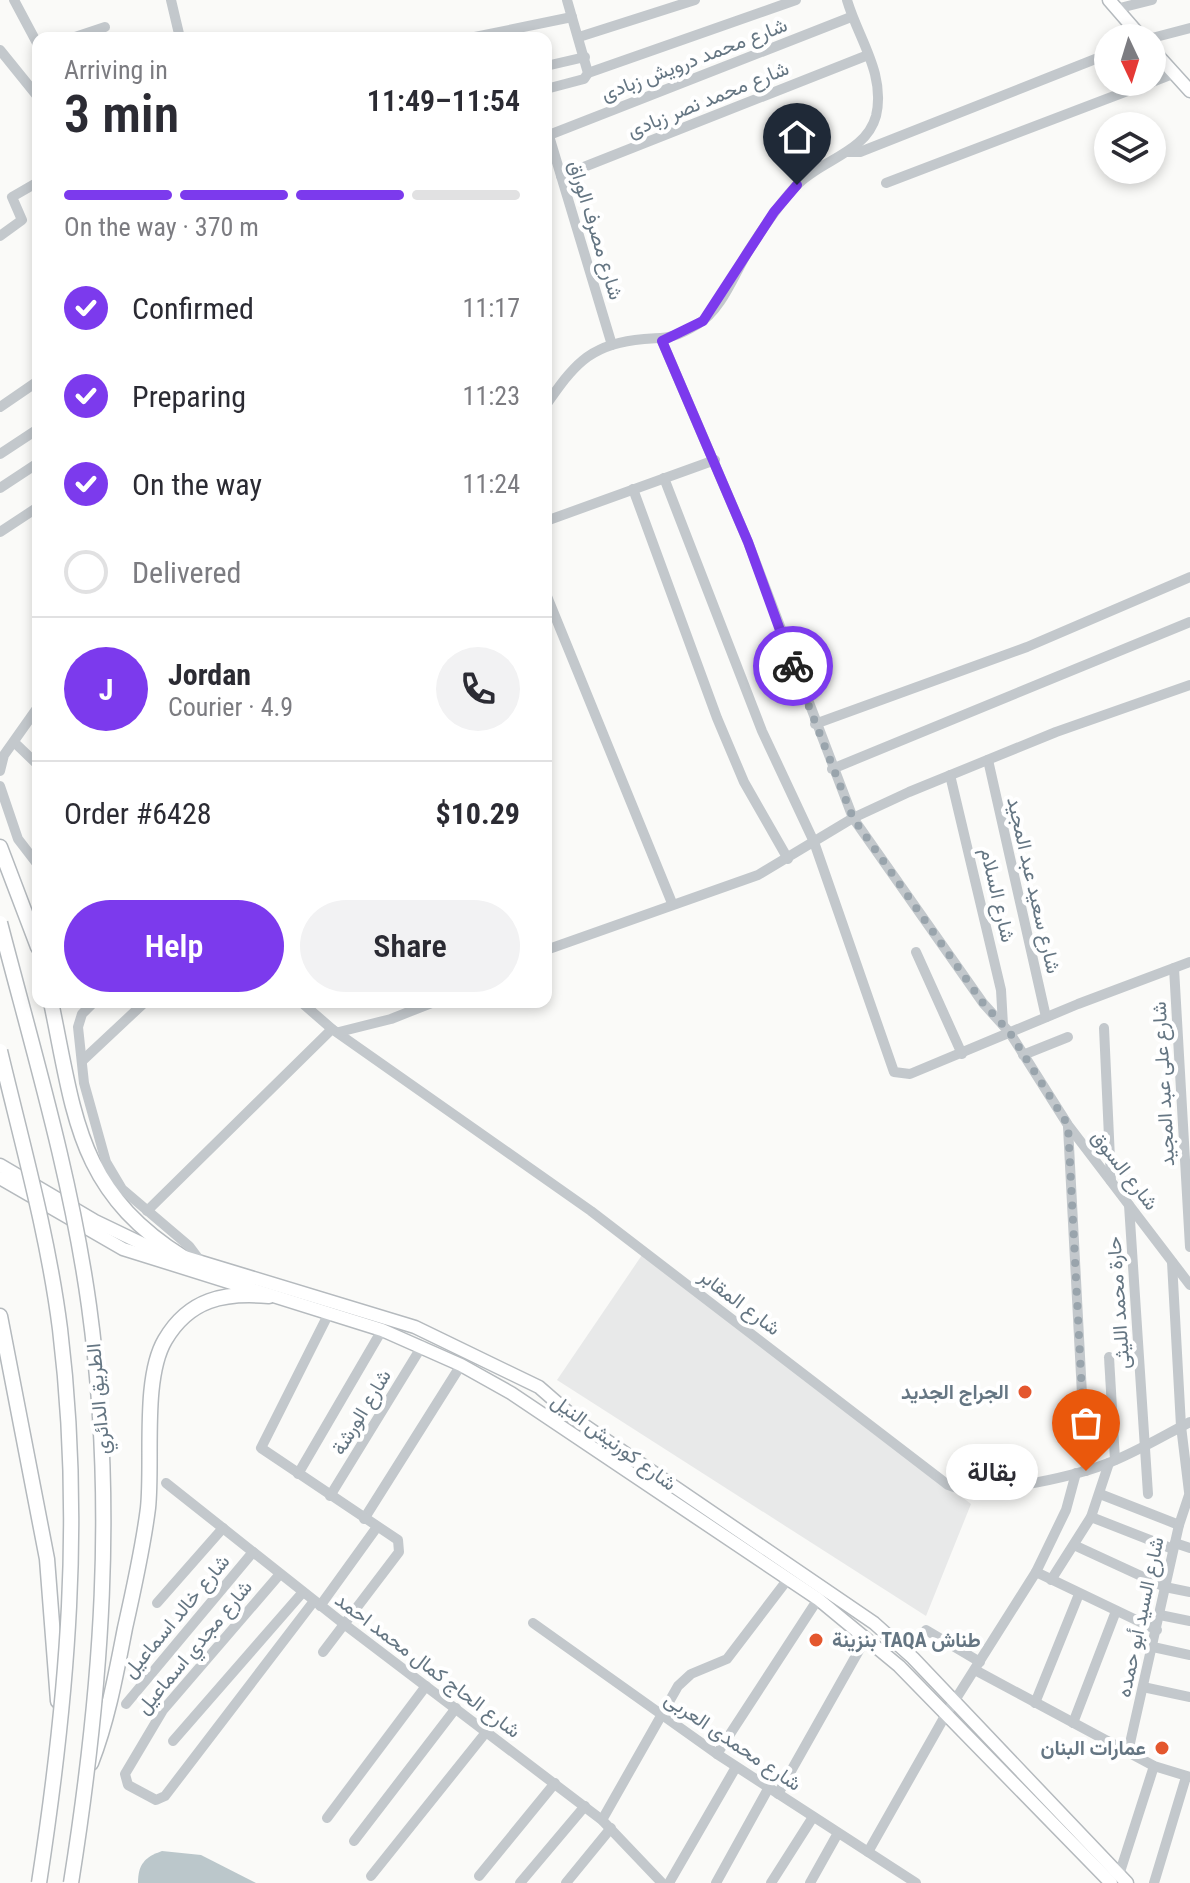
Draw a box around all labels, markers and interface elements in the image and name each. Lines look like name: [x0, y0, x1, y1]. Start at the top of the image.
street label: شارع محمد درويش زبادى: [597, 12, 791, 107]
north arrow: [1094, 24, 1166, 96]
map controls: [1094, 24, 1166, 184]
text: Arriving in: [64, 55, 168, 85]
street label: شارع محمد نصر زبادى: [624, 56, 793, 144]
text: 11:49–11:54: [367, 83, 520, 118]
text: 3 min: [64, 84, 179, 145]
pin: [763, 103, 831, 185]
button: layers: [1094, 112, 1166, 184]
icon: home: [775, 115, 819, 159]
street label: شارع مصرف الوراق: [562, 158, 629, 303]
text: On the way · 370 m: [64, 212, 259, 242]
icon: check: [64, 286, 108, 330]
text: Confirmed: [132, 291, 254, 326]
text: 11:17: [463, 293, 520, 323]
icon: check: [64, 374, 108, 418]
text: Preparing: [132, 379, 246, 414]
text: 11:23: [463, 381, 520, 411]
icon: check: [64, 462, 108, 506]
text: On the way: [132, 467, 262, 502]
text: 11:24: [463, 469, 520, 499]
text: Delivered: [132, 555, 241, 590]
courier: [753, 626, 833, 706]
icon: bike: [771, 644, 815, 688]
button: phone: [436, 647, 520, 731]
text: Jordan: [168, 657, 251, 692]
text: J: [99, 672, 113, 707]
text: Courier · 4.9: [168, 692, 293, 722]
street label: شارع سعيد عبد المجيد: [1000, 794, 1066, 976]
text: Order #6428: [64, 796, 212, 831]
text: $10.29: [435, 796, 520, 831]
street label: شارع السلام: [974, 846, 1020, 945]
button: Help: [64, 900, 284, 992]
button: Share: [300, 900, 520, 992]
street label: شارع على عبد المجيد: [1147, 1001, 1181, 1167]
street label: شارع السوق: [1085, 1125, 1164, 1216]
street label: حارة محمد الليثى: [1101, 1236, 1136, 1370]
street label: شارع المقابر: [693, 1263, 785, 1342]
street label: الطريق الدائري: [81, 1342, 120, 1456]
street label: شارع الورشة: [326, 1365, 398, 1460]
place label: الجراج الجديد: [901, 1380, 1009, 1406]
marker: الجراج الجديد: [1016, 1383, 1034, 1401]
street label: شارع كورنيش النيل: [546, 1389, 681, 1497]
pin: [1052, 1389, 1120, 1471]
icon: bag: [1064, 1401, 1108, 1445]
callout: بقالة: [946, 1443, 1038, 1499]
text: بقالة: [967, 1457, 1017, 1487]
street label: شارع السيد أبو حمده: [1111, 1535, 1171, 1700]
street label: شارع خالد اسماعيل: [118, 1550, 236, 1684]
street label: شارع مجدي اسماعيل: [131, 1575, 261, 1722]
street label: شارع الحاج كمال محمد احمد: [329, 1587, 526, 1744]
place label: بنزينة TAQA طناش: [832, 1628, 981, 1653]
marker: بنزينة TAQA طناش: [807, 1631, 825, 1649]
street label: شارع محمدى العربى: [659, 1686, 806, 1797]
place label: عمارات البنان: [1041, 1736, 1146, 1761]
marker: عمارات البنان: [1153, 1739, 1171, 1757]

